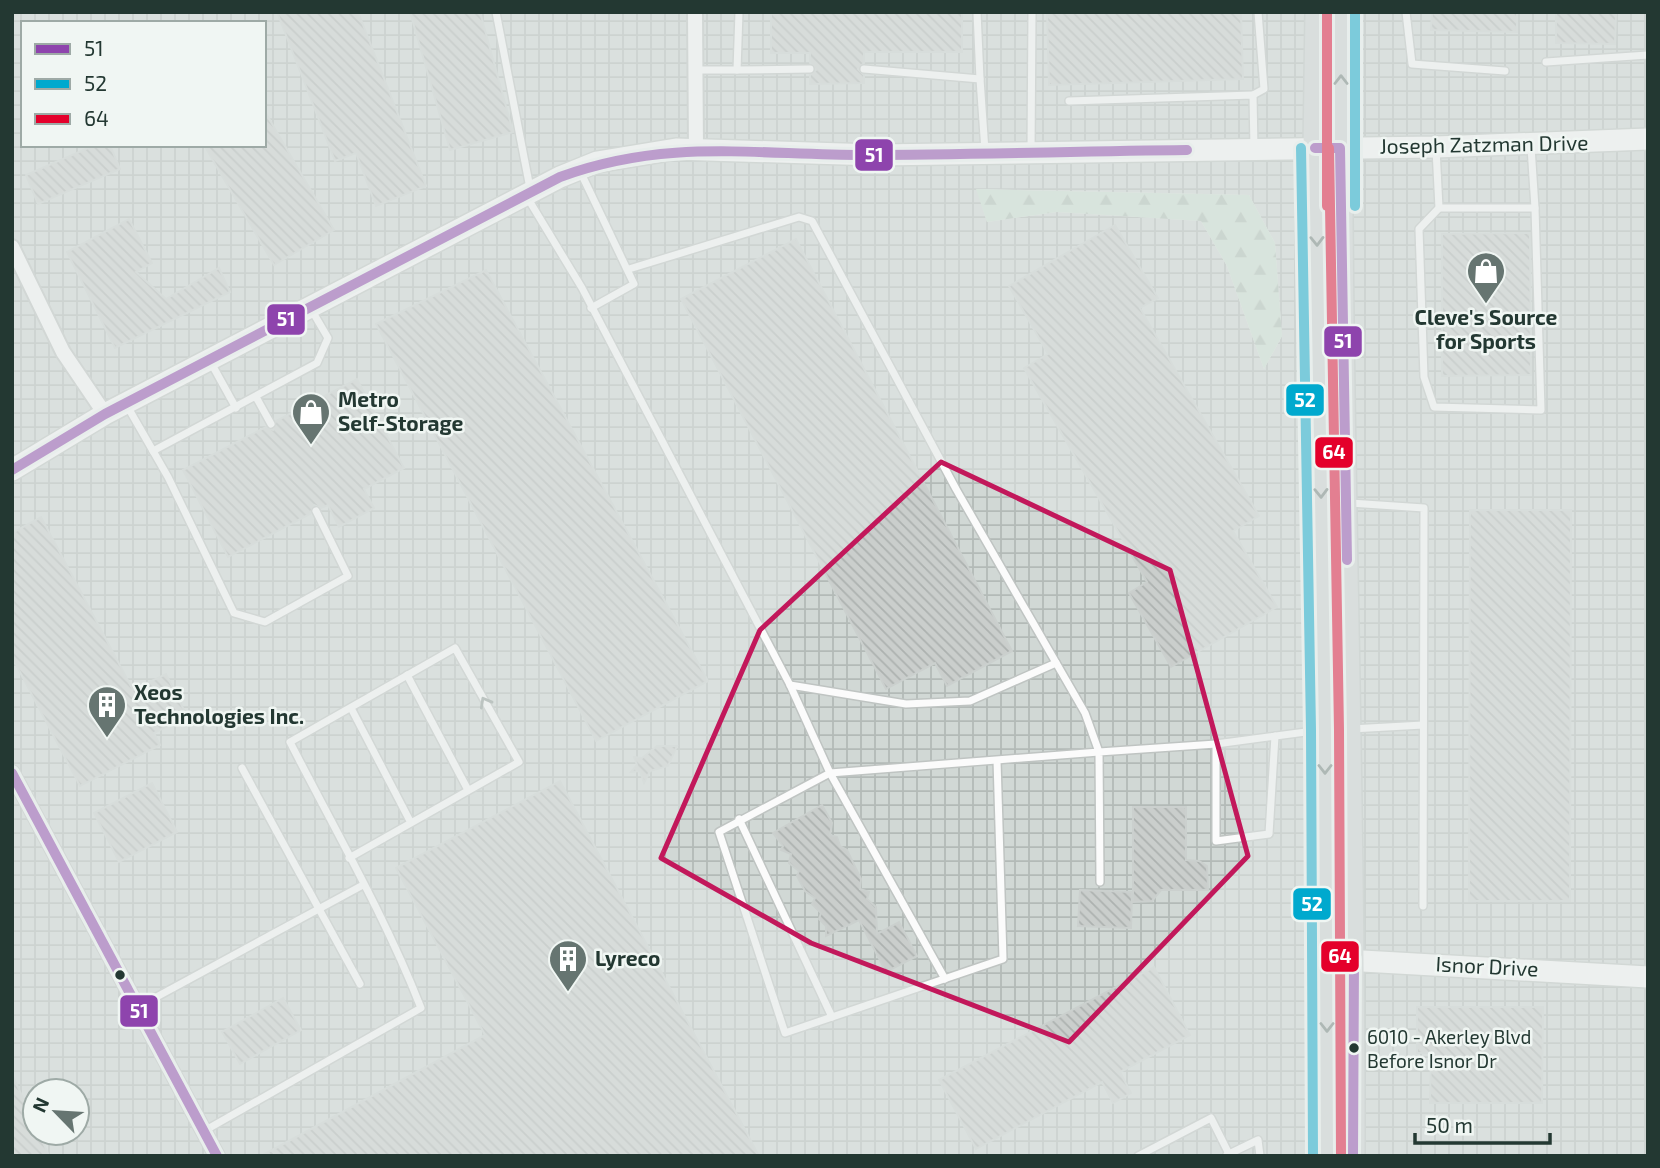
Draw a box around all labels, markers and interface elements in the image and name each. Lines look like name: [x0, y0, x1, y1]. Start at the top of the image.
legend: [21, 21, 266, 147]
text: 51: [84, 35, 104, 60]
text: 52: [84, 70, 107, 95]
one-way arrow: [1333, 74, 1349, 85]
text: 64: [84, 105, 109, 130]
street label: Joseph Zatzman Drive: [1379, 129, 1589, 158]
line badge: 51: [854, 138, 894, 172]
text: 51: [865, 143, 883, 166]
one-way arrow: [1309, 236, 1325, 247]
shop icon: Cleve's Source for Sports: [1465, 250, 1507, 305]
line badge: 51: [266, 303, 306, 336]
place label: Cleve's Source for Sports: [1415, 304, 1558, 353]
text: 51: [277, 307, 295, 330]
line badge: 51: [1323, 325, 1363, 358]
text: 51: [1334, 329, 1352, 352]
line badge: 52: [1285, 383, 1325, 417]
place label: Metro Self-Storage: [338, 386, 464, 435]
text: 52: [1294, 388, 1316, 411]
shop icon: Metro Self-Storage: [290, 391, 332, 446]
line badge: 64: [1314, 436, 1354, 469]
text: 64: [1322, 440, 1346, 463]
one-way arrow: [1313, 488, 1329, 499]
place label: Xeos Technologies Inc.: [134, 679, 304, 728]
building icon: Xeos Technologies Inc.: [86, 684, 128, 739]
one-way arrow: [480, 697, 493, 710]
one-way arrow: [1317, 765, 1333, 775]
line badge: 52: [1292, 887, 1332, 921]
text: 52: [1301, 892, 1323, 915]
building icon: Lyreco: [547, 938, 589, 993]
line badge: 64: [1320, 940, 1360, 973]
text: 64: [1328, 944, 1352, 967]
place label: Lyreco: [595, 945, 661, 971]
street label: Isnor Drive: [1435, 950, 1539, 981]
unlabelled marker: [113, 968, 127, 982]
line badge: 51: [119, 994, 159, 1028]
text: 51: [130, 999, 148, 1022]
one-way arrow: [1319, 1022, 1335, 1033]
place label: 6010 - Akerley Blvd Before Isnor Dr: [1367, 1025, 1531, 1072]
marker: 6010 - Akerley Blvd Before Isnor Dr: [1347, 1041, 1361, 1055]
north arrow: [21, 1077, 91, 1147]
text: N: [27, 1094, 53, 1116]
scale bar: [1415, 1102, 1550, 1146]
text: 50 m: [1426, 1112, 1473, 1137]

